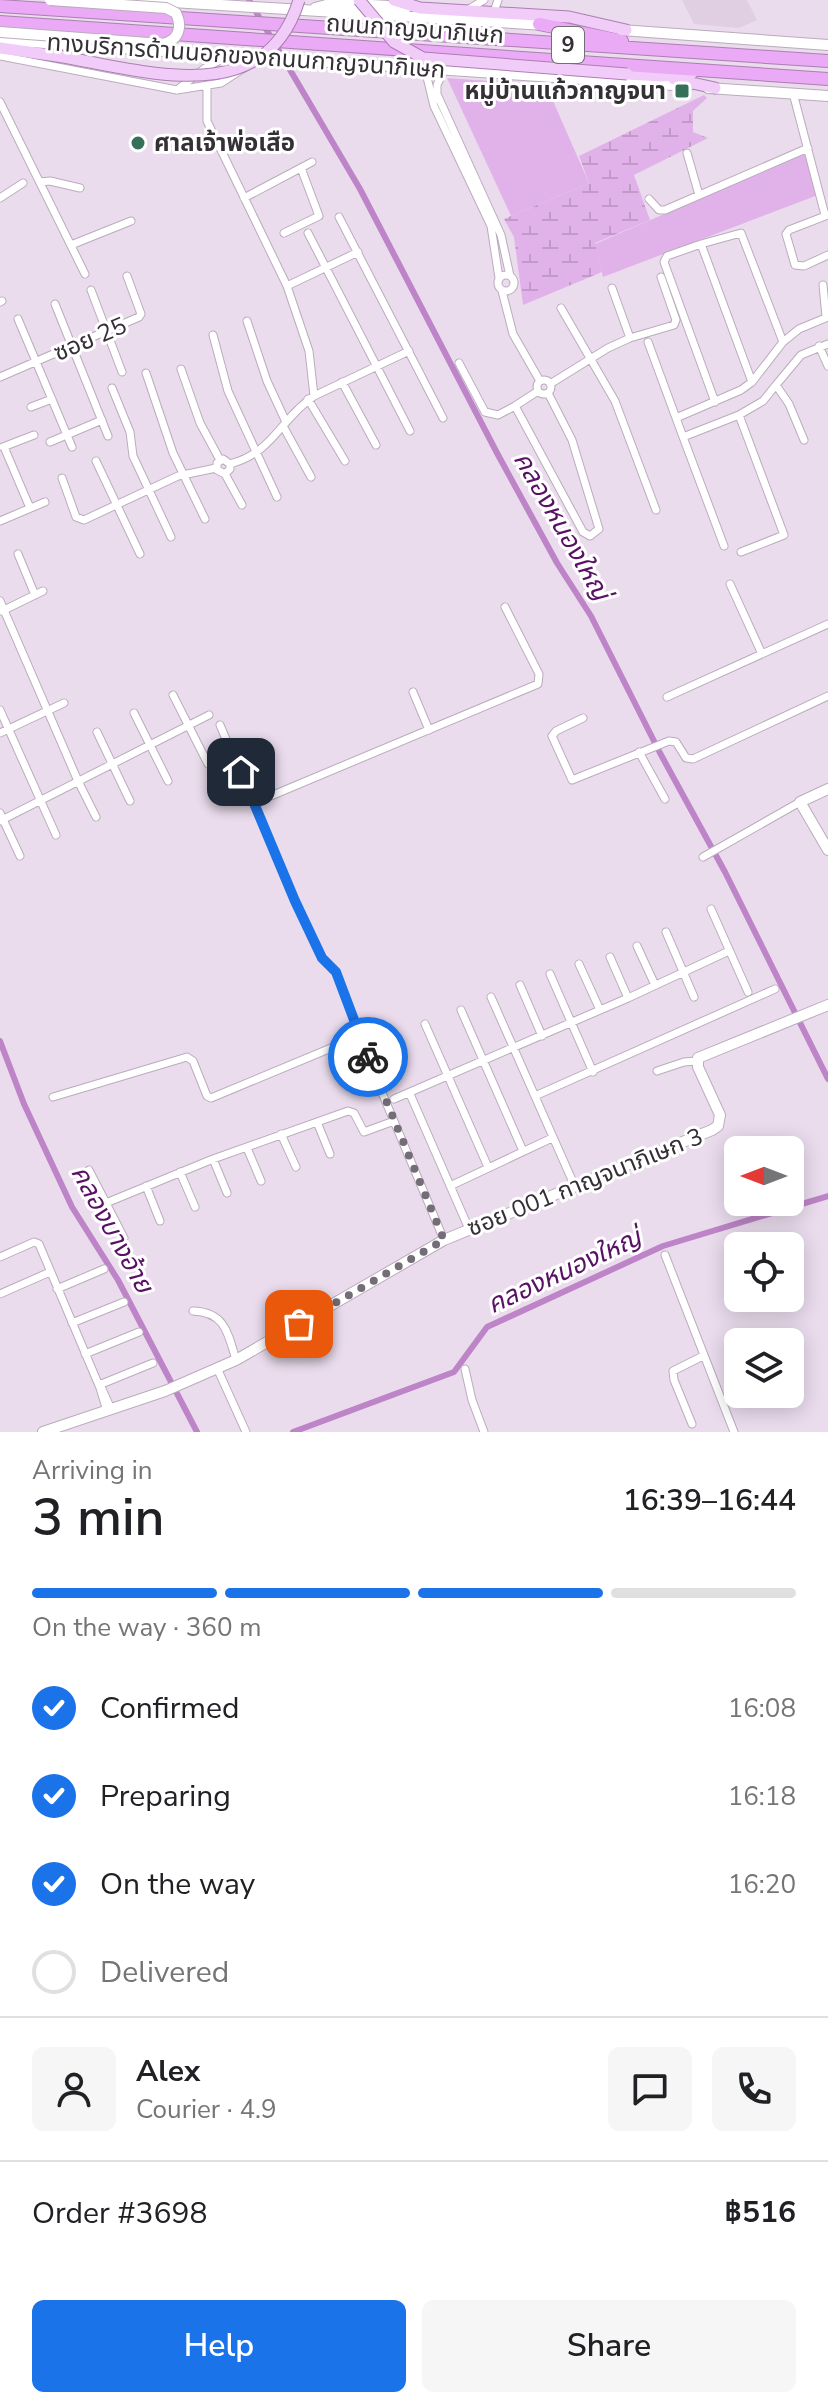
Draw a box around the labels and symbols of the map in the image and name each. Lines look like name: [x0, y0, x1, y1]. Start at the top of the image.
street label: ถนนกาญจนาภิเษก: [325, 7, 505, 51]
street label: ทางบริการด้านนอกของถนนกาญจนาภิเษก: [46, 26, 446, 86]
road number: 9: [552, 27, 584, 63]
place label: หมู่บ้านแก้วกาญจนา: [464, 75, 666, 107]
marker: หมู่บ้านแก้วกาญจนา: [673, 82, 691, 100]
place label: ศาลเจ้าพ่อเสือ: [154, 127, 295, 159]
marker: ศาลเจ้าพ่อเสือ: [129, 134, 147, 152]
street label: ซอย 25: [49, 309, 131, 369]
water label: คลองหนองใหญ่: [505, 445, 621, 610]
pin: [207, 738, 275, 806]
courier: [328, 1017, 408, 1097]
street label: ซอย 001 กาญจนาภิเษก 3: [462, 1120, 708, 1244]
north arrow: [724, 1136, 804, 1216]
water label: คลองบางอ้าย: [63, 1159, 162, 1300]
water label: คลองหนองใหญ่: [481, 1218, 650, 1322]
pin: [265, 1290, 333, 1358]

